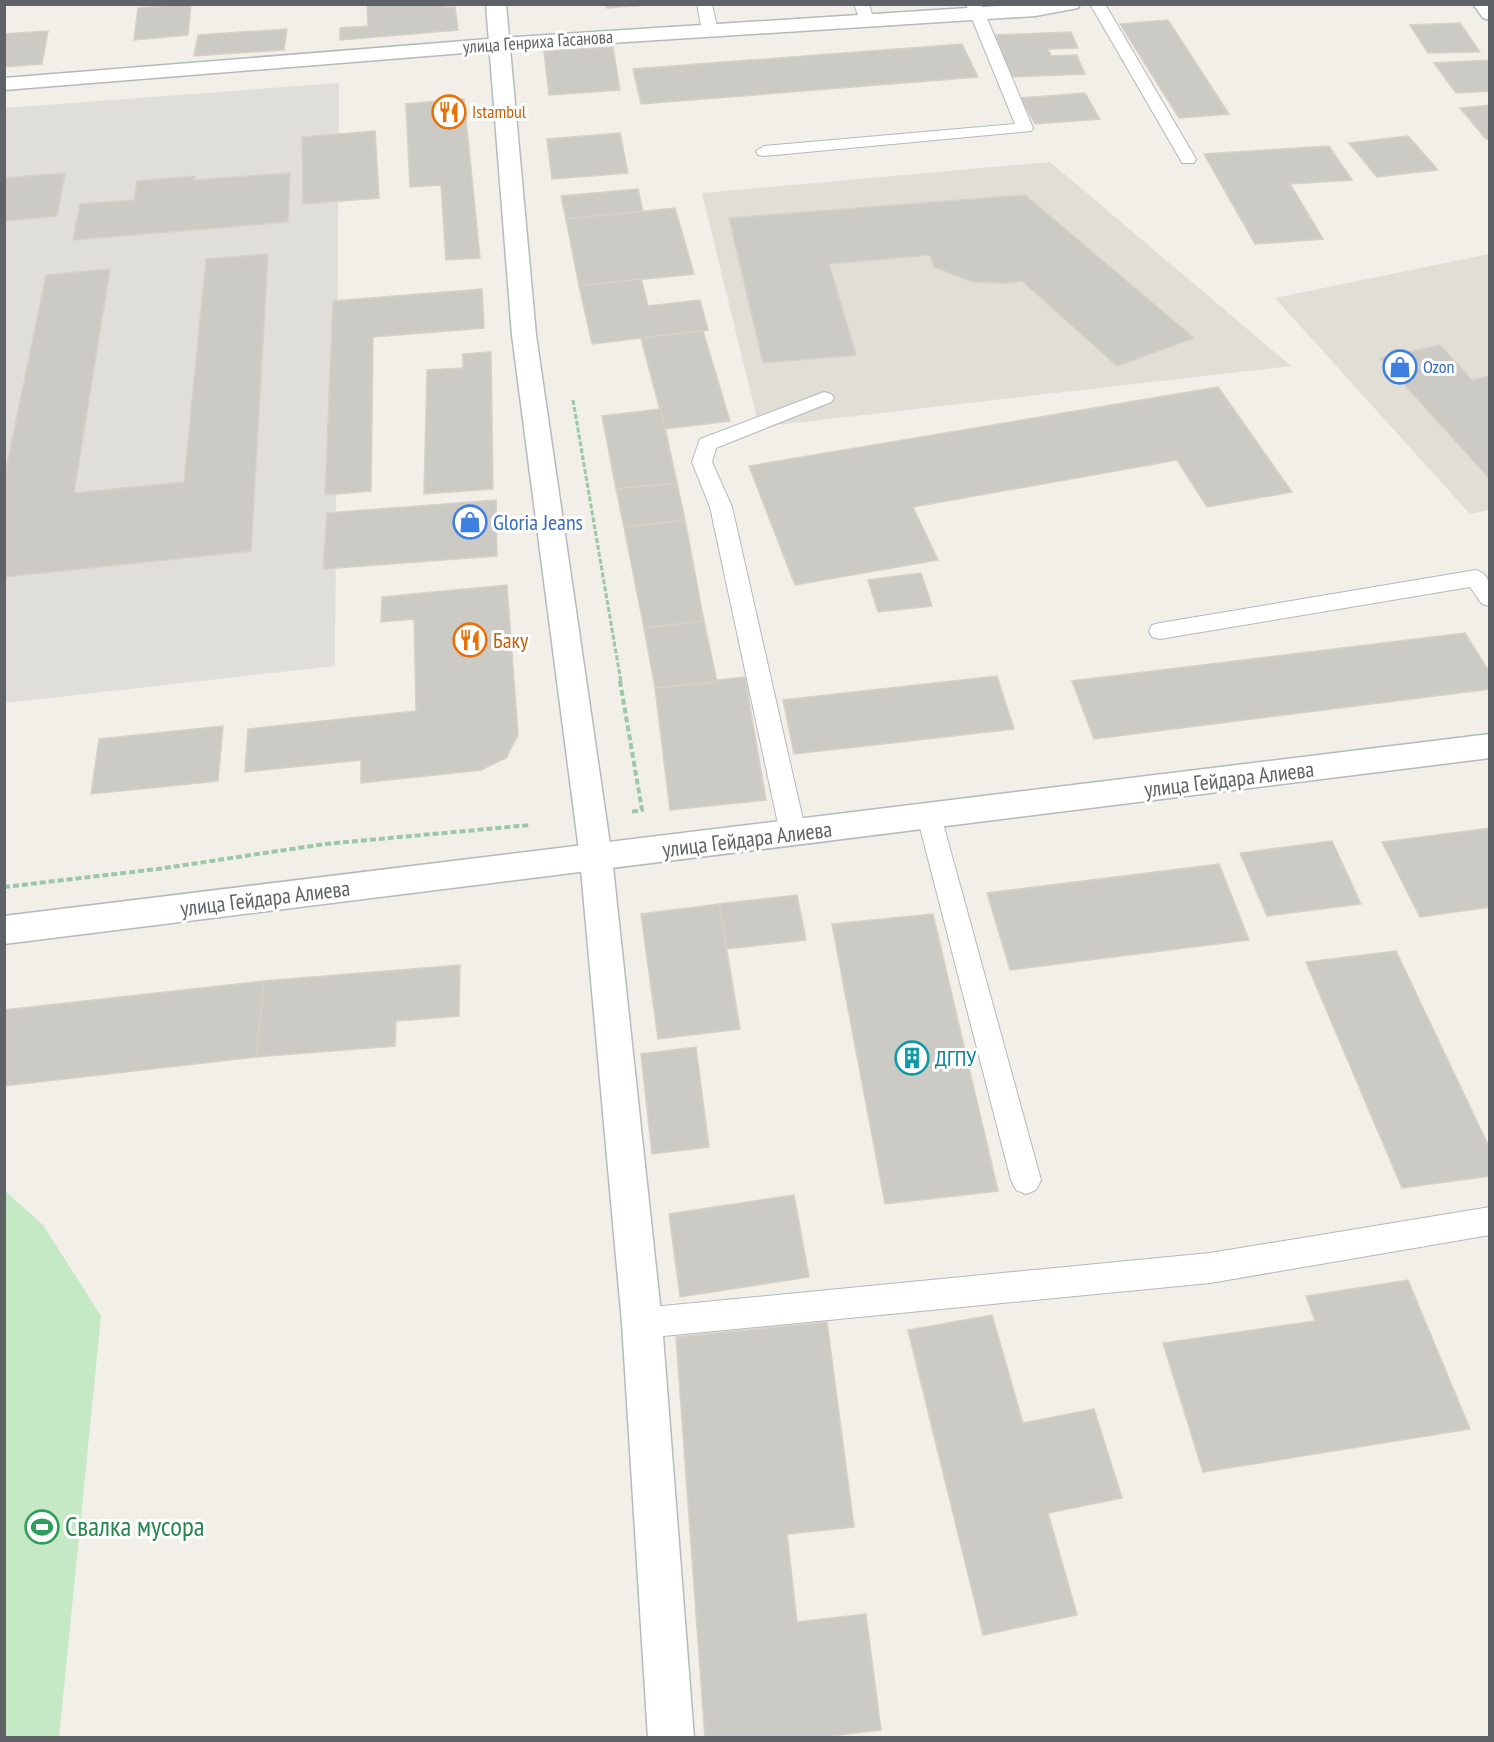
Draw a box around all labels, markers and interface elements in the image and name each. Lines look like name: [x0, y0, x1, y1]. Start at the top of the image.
street label: улица Генриха Гасанова: [462, 25, 614, 58]
restaurant icon: Istambul: [431, 94, 467, 130]
place label: Istambul: [472, 100, 527, 123]
shop icon: Ozon: [1382, 349, 1418, 385]
place label: Ozon: [1423, 355, 1455, 378]
shop icon: Gloria Jeans: [452, 504, 488, 540]
place label: Gloria Jeans: [493, 508, 583, 536]
restaurant icon: Баку: [452, 622, 488, 658]
place label: Баку: [493, 626, 529, 654]
street label: улица Гейдара Алиева: [1142, 755, 1316, 803]
street label: улица Гейдара Алиева: [660, 815, 834, 863]
street label: улица Гейдара Алиева: [178, 874, 352, 922]
building icon: ДГПУ: [894, 1040, 930, 1076]
place label: ДГПУ: [935, 1044, 976, 1072]
sports icon: Свалка мусора: [24, 1509, 60, 1545]
place label: Свалка мусора: [65, 1509, 204, 1543]

